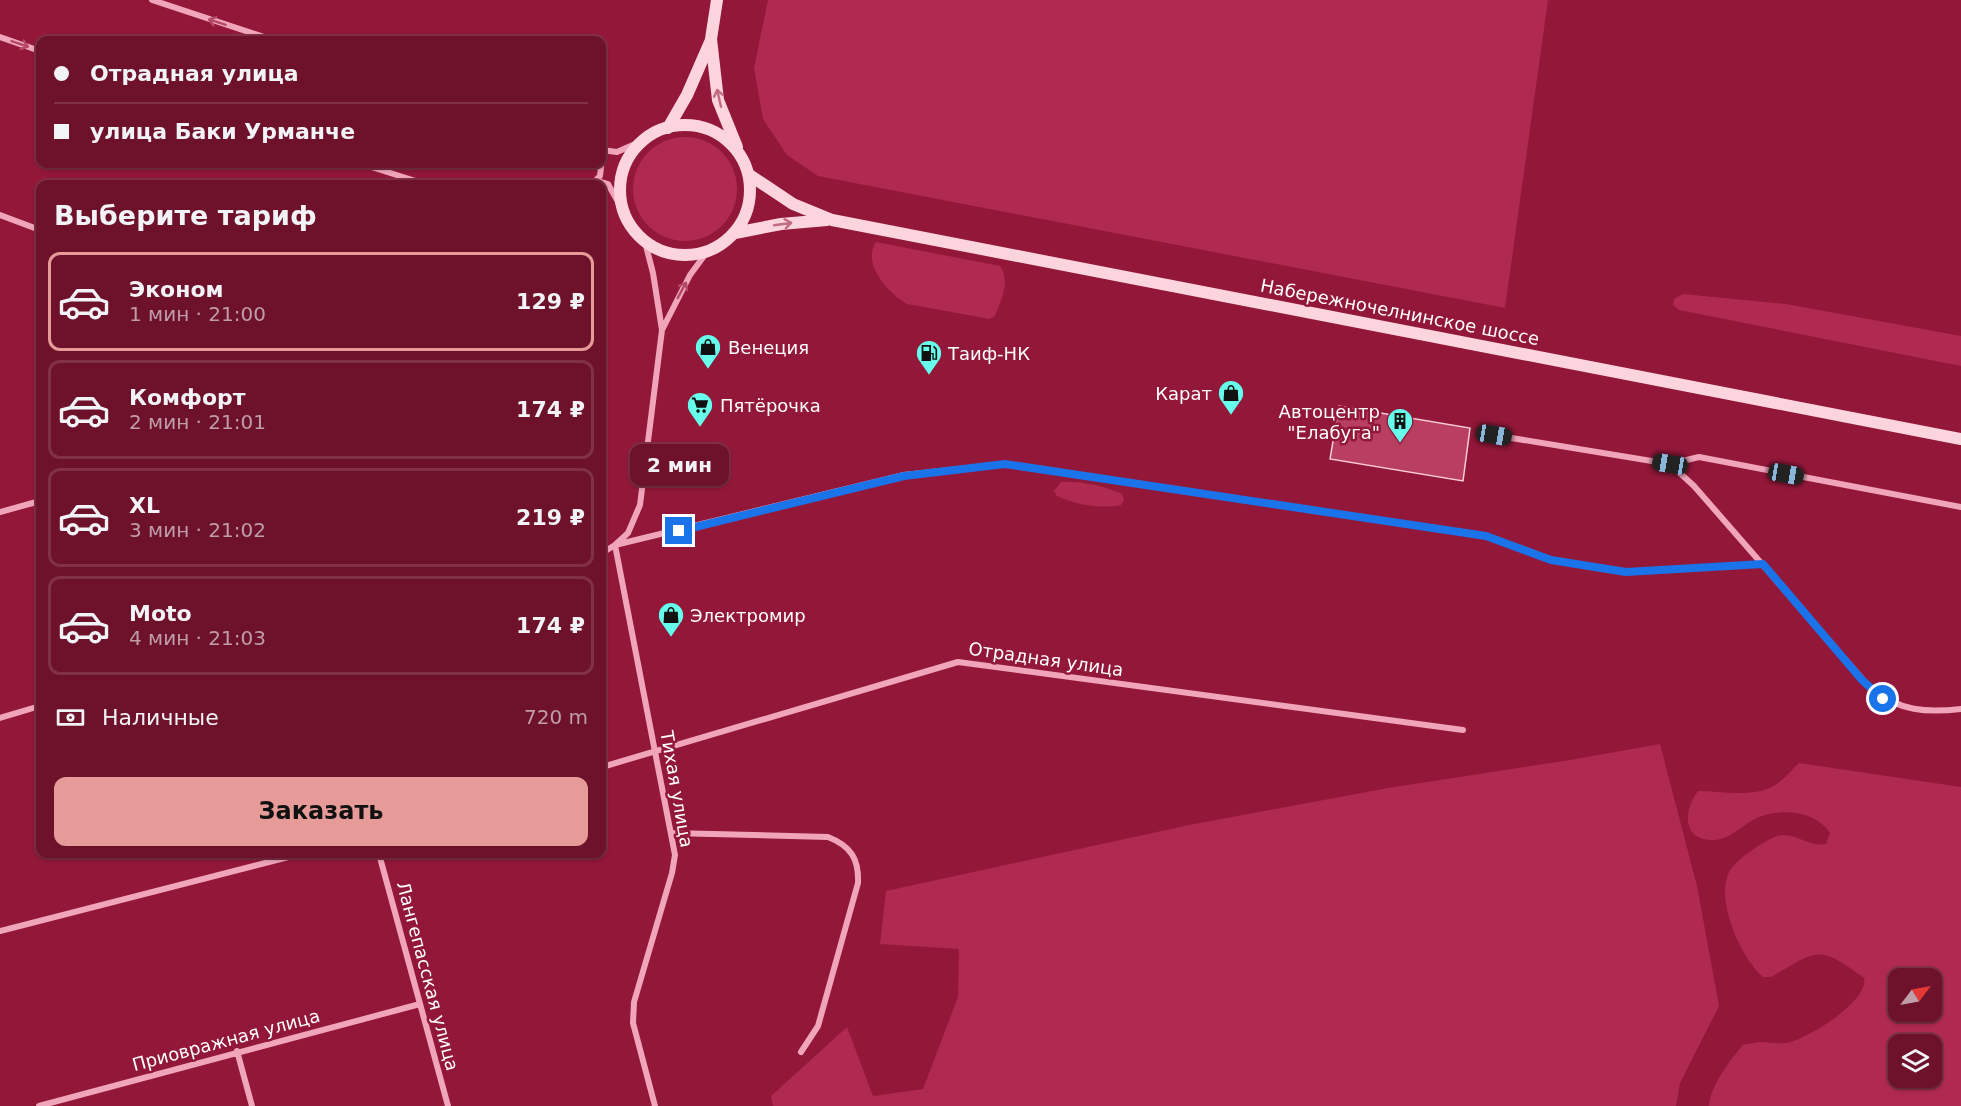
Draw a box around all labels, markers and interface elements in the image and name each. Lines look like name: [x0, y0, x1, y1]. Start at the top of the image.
one-way arrow: [208, 16, 227, 27]
one-way arrow: [10, 39, 29, 50]
text: Отрадная улица: [90, 61, 299, 86]
one-way arrow: [712, 89, 724, 108]
text: улица Баки Урманче: [90, 119, 355, 144]
text: Выберите тариф: [54, 200, 317, 231]
one-way arrow: [772, 218, 792, 229]
icon: car: [57, 275, 111, 329]
street label: Набережночелнинское шоссе: [1259, 275, 1541, 349]
text: Эконом: [129, 277, 224, 302]
one-way arrow: [677, 281, 689, 299]
text: 129 ₽: [516, 289, 585, 314]
text: 1 мин · 21:00: [129, 302, 266, 326]
shop icon: Венеция: [693, 332, 723, 370]
place label: Венеция: [728, 337, 809, 358]
fuel station icon: Таиф-НК: [914, 338, 944, 376]
place label: Таиф-НК: [947, 343, 1030, 364]
shop icon: Карат: [1216, 378, 1246, 416]
icon: car: [57, 383, 111, 437]
place label: Карат: [1155, 383, 1212, 404]
text: Комфорт: [129, 385, 246, 410]
supermarket icon: Пятёрочка: [685, 390, 715, 428]
place label: Пятёрочка: [720, 395, 821, 416]
text: 174 ₽: [516, 397, 585, 422]
place label: Автоцентр "Елабуга": [1279, 401, 1380, 443]
building icon: Автоцентр "Елабуга": [1385, 406, 1415, 444]
text: 2 мин · 21:01: [129, 410, 266, 434]
car: [1475, 423, 1513, 447]
callout: 2 мин: [630, 444, 728, 486]
car: [1651, 452, 1689, 476]
text: 2 мин: [647, 453, 712, 477]
car: [1767, 462, 1805, 486]
icon: car: [57, 491, 111, 545]
text: XL: [129, 493, 160, 518]
text: 219 ₽: [516, 505, 585, 530]
route end: [665, 517, 692, 544]
text: 3 мин · 21:02: [129, 518, 266, 542]
icon: car: [57, 599, 111, 653]
shop icon: Электромир: [656, 600, 686, 638]
text: Moto: [129, 601, 192, 626]
place label: Электромир: [690, 605, 806, 626]
text: 174 ₽: [516, 613, 585, 638]
text: 4 мин · 21:03: [129, 626, 266, 650]
street label: Отрадная улица: [967, 638, 1125, 680]
route start: [1869, 685, 1896, 712]
icon: cash: [54, 701, 87, 734]
text: Наличные: [102, 705, 219, 730]
text: 720 m: [524, 705, 588, 729]
street label: Тихая улица: [656, 728, 698, 849]
button: Заказать: [54, 777, 588, 846]
street label: Лангепасская улица: [393, 879, 463, 1073]
north arrow: [1888, 968, 1942, 1022]
map controls: [1888, 968, 1942, 1088]
street label: Приовражная улица: [130, 1005, 322, 1075]
button: layers: [1888, 1034, 1942, 1088]

